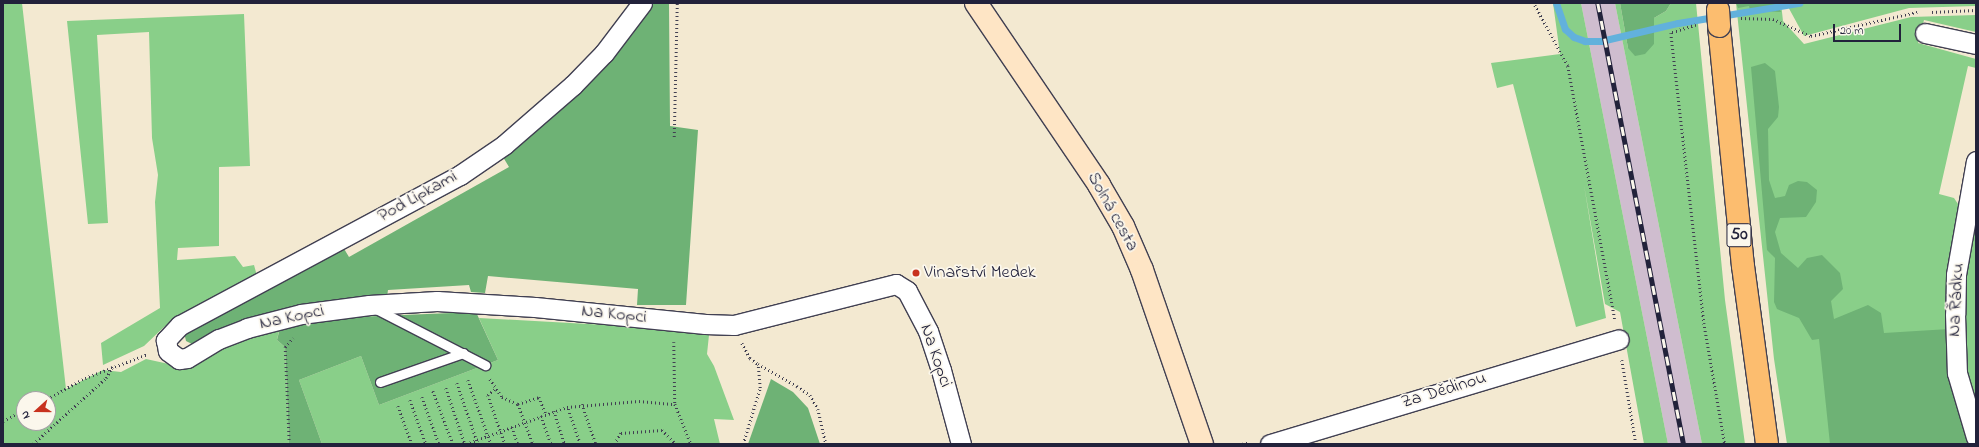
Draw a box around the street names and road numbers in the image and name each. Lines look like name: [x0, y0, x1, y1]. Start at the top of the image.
street label: Pod Lipkami: [375, 166, 461, 228]
street label: Solná cesta: [1081, 169, 1143, 255]
road number: 50: [1726, 220, 1752, 250]
street label: Na Řádku: [1944, 263, 1970, 337]
street label: Na Kopci: [258, 301, 326, 335]
street label: Na Kopci: [580, 301, 648, 329]
street label: Na Kopci: [914, 322, 956, 390]
street label: Za Dědinou: [1399, 368, 1489, 414]

